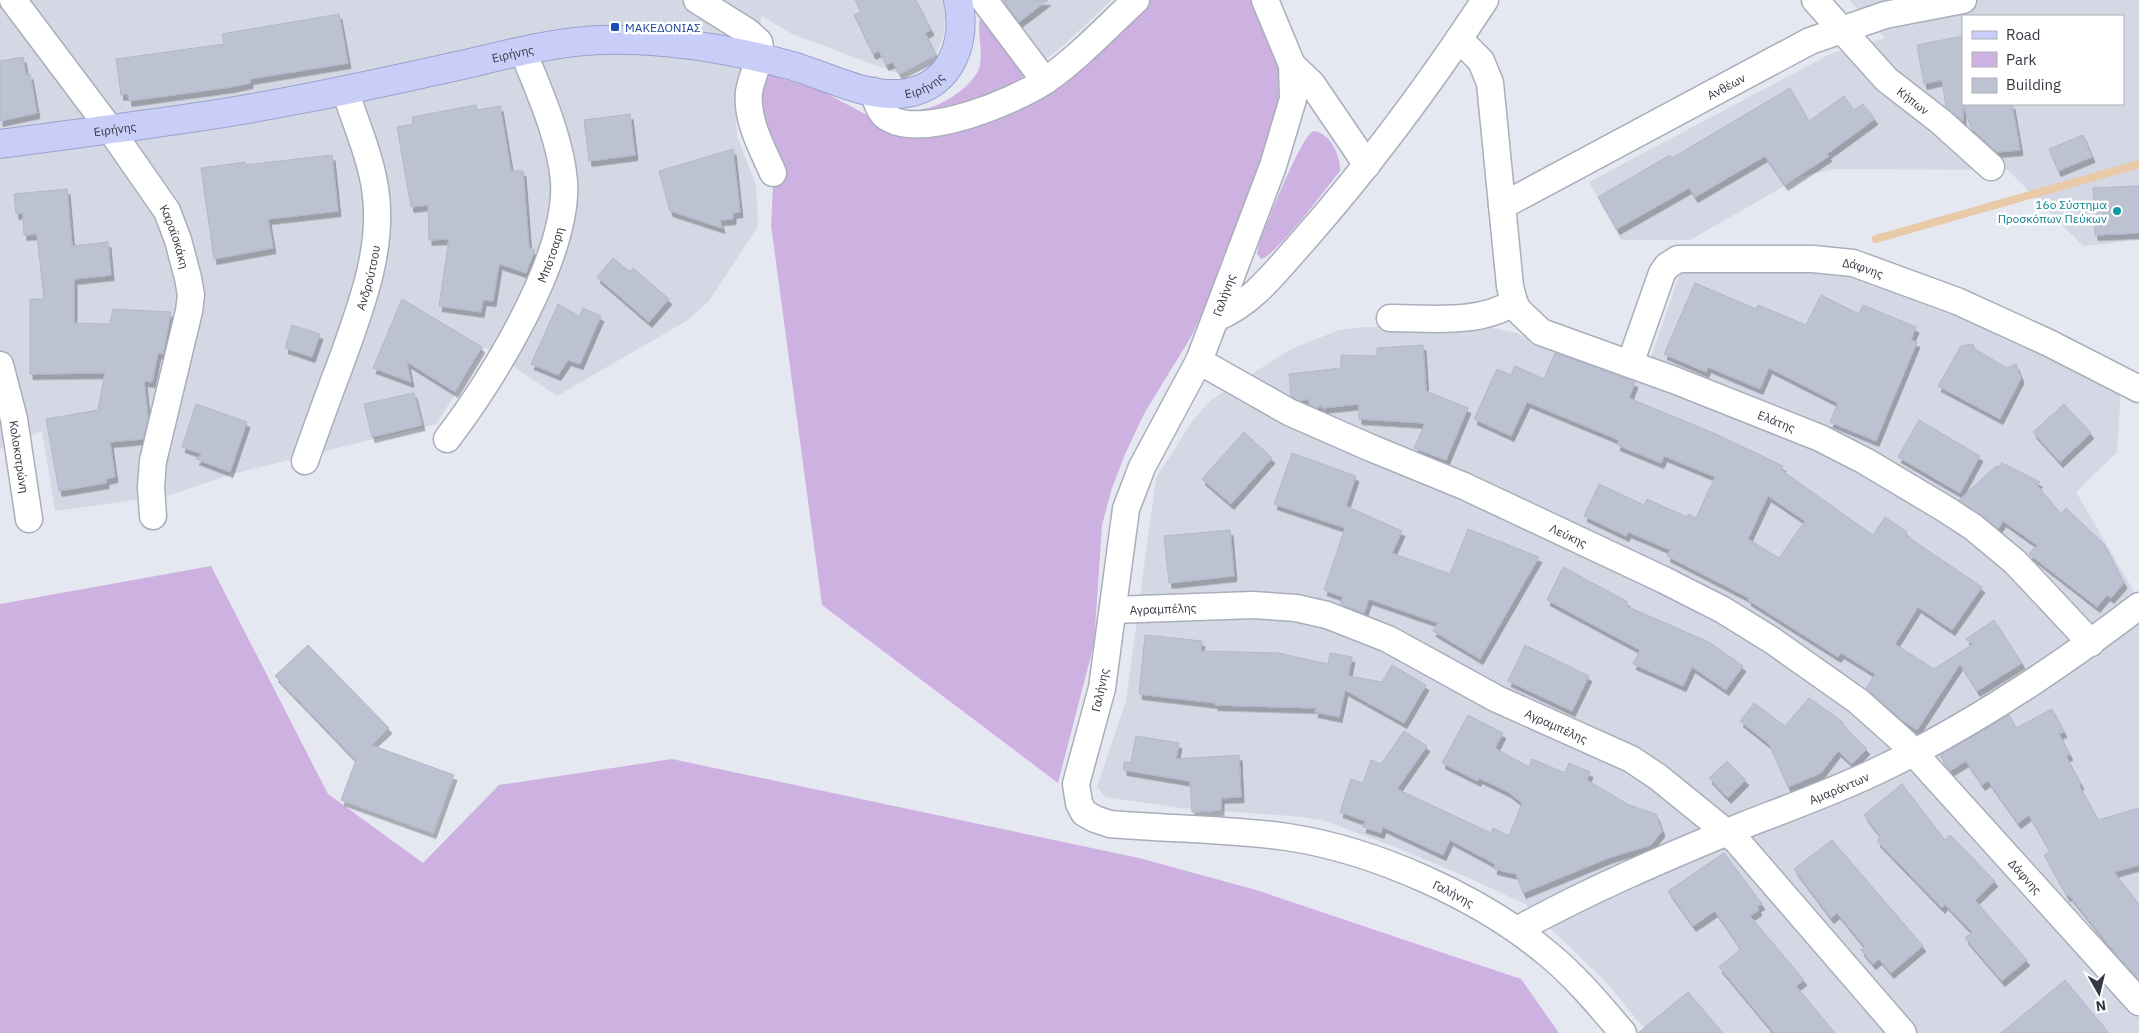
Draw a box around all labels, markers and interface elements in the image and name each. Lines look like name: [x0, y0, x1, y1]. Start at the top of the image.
legend: [1962, 15, 2124, 105]
place label: ΜΑΚΕΔΟΝΙΑΣ: [625, 20, 701, 35]
marker: ΜΑΚΕΔΟΝΙΑΣ: [609, 21, 621, 33]
text: Road: [2006, 25, 2041, 44]
street label: Ειρήνης: [490, 41, 535, 65]
text: Park: [2006, 50, 2036, 69]
street label: Ειρήνης: [903, 69, 947, 101]
street label: Ανθέων: [1704, 70, 1748, 102]
text: Building: [2006, 75, 2061, 94]
street label: Κήπων: [1894, 83, 1932, 118]
street label: Ειρήνης: [93, 118, 137, 139]
place label: 16ο Σύστημα Προσκόπων Πεύκων: [1998, 197, 2107, 226]
street label: Καραϊσκάκη: [157, 201, 193, 270]
marker: 16ο Σύστημα Προσκόπων Πεύκων: [2111, 205, 2123, 217]
street label: Μπότσαρη: [533, 226, 566, 285]
street label: Ανδρούτσου: [352, 244, 383, 312]
street label: Δάφνης: [1842, 254, 1886, 281]
street label: Γαλήνης: [1209, 272, 1239, 318]
street label: Ελάτης: [1756, 407, 1798, 435]
street label: Κολοκοτρώνη: [7, 419, 33, 494]
street label: Λεύκης: [1547, 520, 1590, 550]
street label: Αγραμπέλης: [1129, 600, 1197, 617]
street label: Γαλήνης: [1088, 667, 1112, 713]
street label: Αγραμπέλης: [1523, 705, 1590, 746]
street label: Αμαράντων: [1807, 768, 1871, 807]
street label: Δάφνης: [2005, 855, 2045, 897]
street label: Γαλήνης: [1431, 876, 1477, 910]
north arrow: [2074, 968, 2124, 1018]
text: N: [2095, 996, 2107, 1015]

